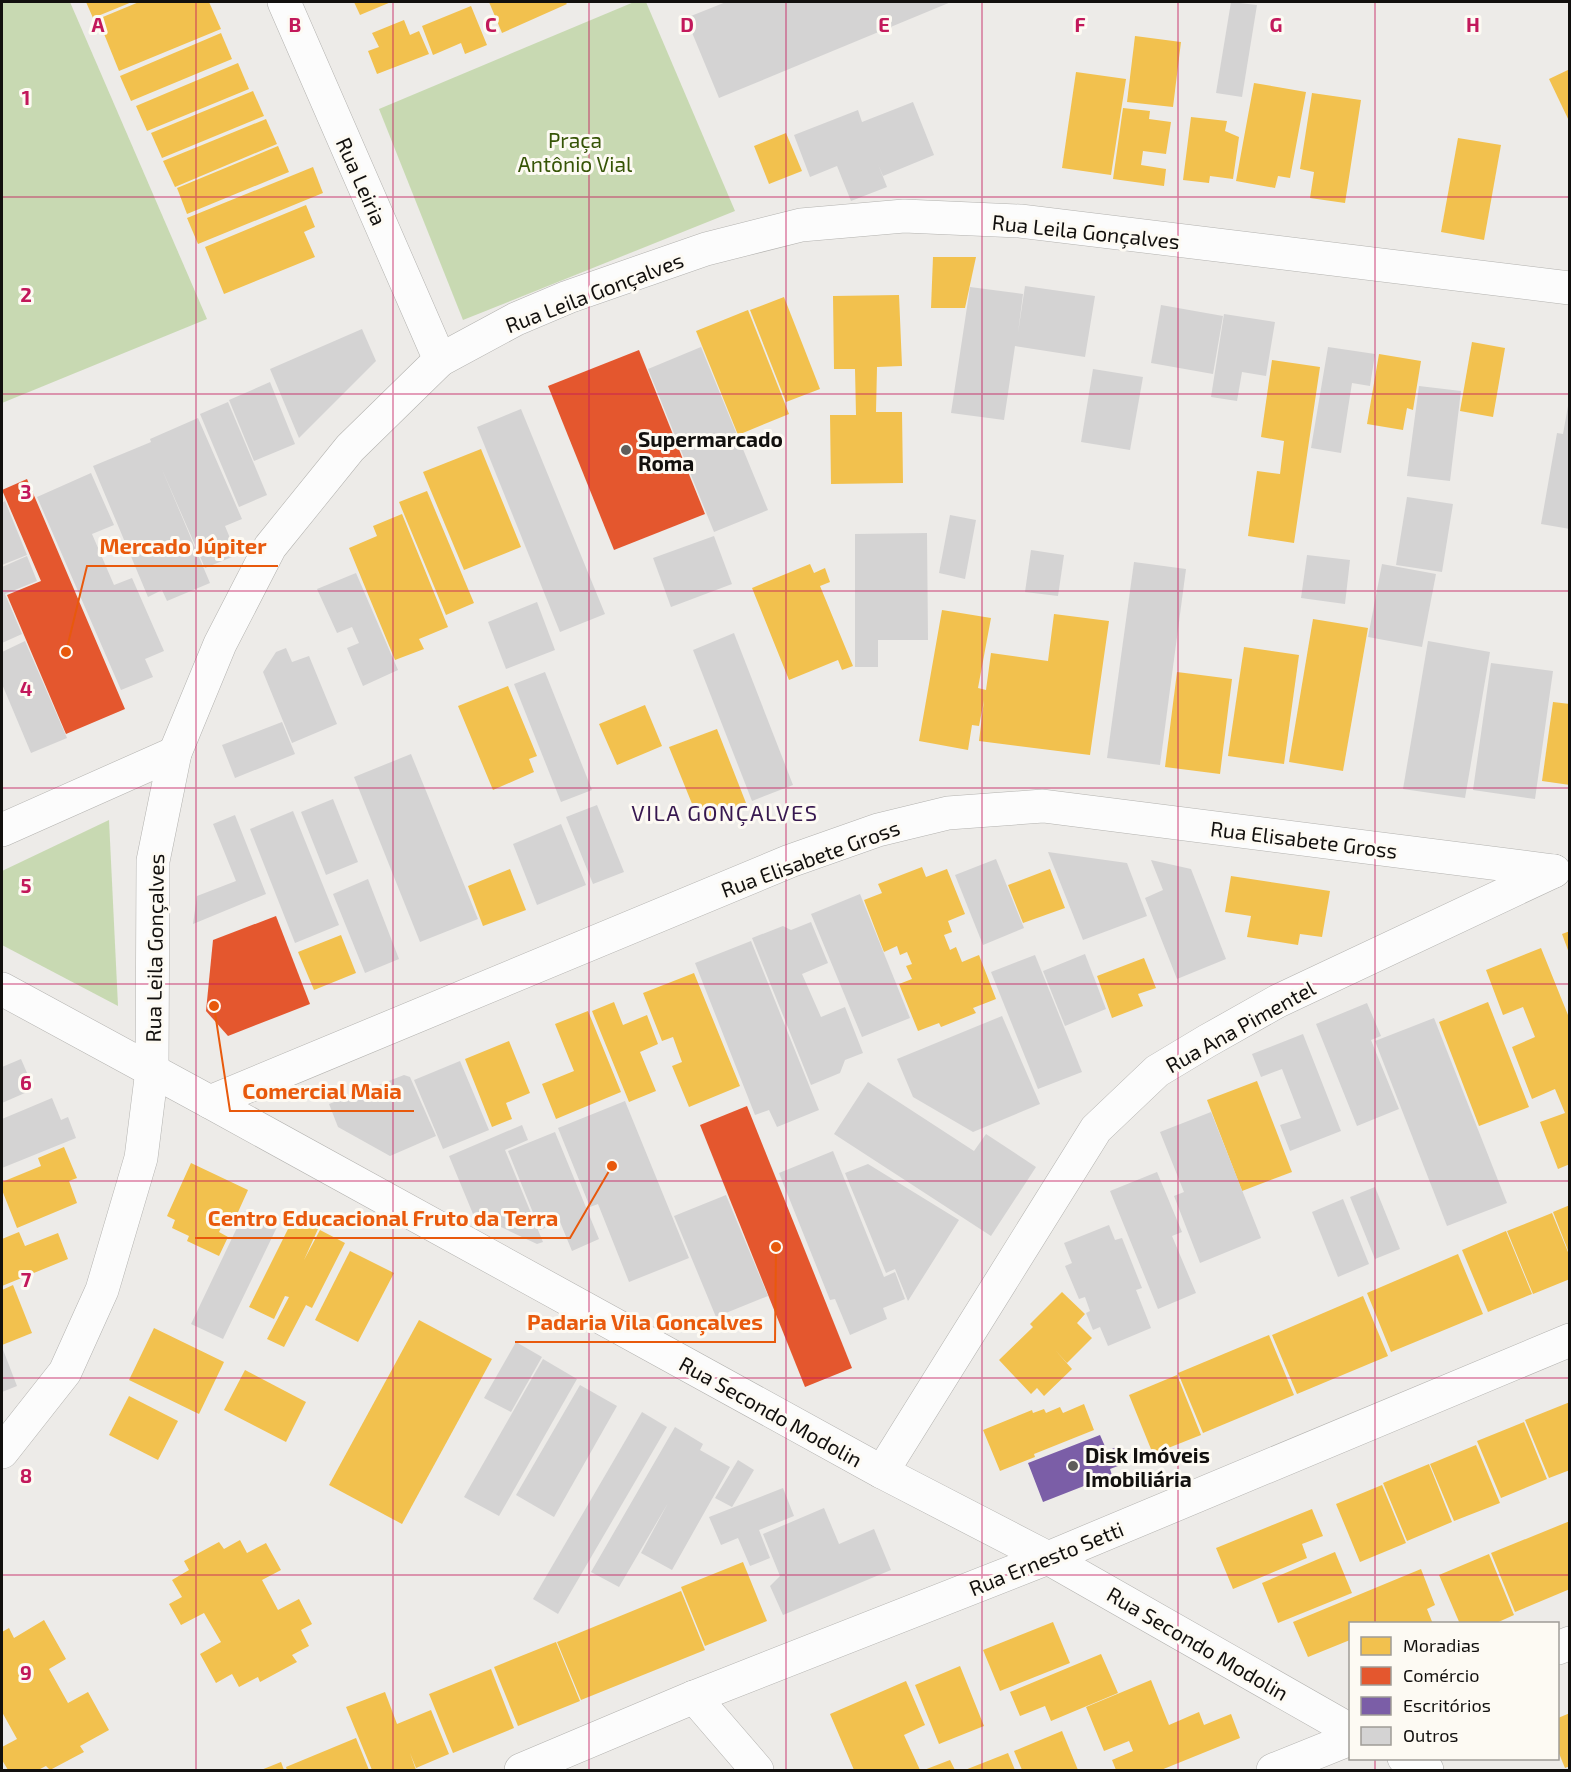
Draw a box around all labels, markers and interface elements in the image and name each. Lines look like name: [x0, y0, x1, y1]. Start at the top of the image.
text: A: [91, 12, 105, 36]
text: B: [289, 12, 301, 36]
text: C: [485, 12, 497, 36]
text: D: [680, 12, 694, 36]
text: E: [878, 12, 890, 36]
text: F: [1074, 12, 1086, 36]
text: G: [1270, 12, 1282, 36]
text: H: [1466, 12, 1480, 36]
text: 1: [22, 85, 30, 109]
park label: Praça Antônio Vial: [518, 127, 633, 176]
street label: Rua Leiria: [332, 133, 392, 229]
street label: Rua Leila Gonçalves: [991, 209, 1181, 255]
street label: Rua Leila Gonçalves: [501, 247, 687, 339]
text: 2: [20, 282, 32, 306]
place label: Supermarcado Roma: [638, 426, 783, 475]
marker: Supermarcado Roma: [619, 443, 633, 457]
text: 3: [20, 479, 32, 503]
callout: Mercado Júpiter: [87, 526, 278, 566]
text: Mercado Júpiter: [99, 532, 267, 558]
text: 4: [20, 676, 33, 700]
district label: VILA GONÇALVES: [631, 799, 819, 827]
street label: Rua Elisabete Gross: [717, 814, 903, 902]
street label: Rua Elisabete Gross: [1209, 815, 1399, 863]
street label: Rua Leila Gonçalves: [140, 853, 170, 1043]
text: 5: [20, 873, 32, 897]
street label: Rua Ana Pimentel: [1161, 974, 1320, 1077]
text: 6: [20, 1070, 32, 1094]
callout: Comercial Maia: [230, 1071, 414, 1111]
text: Comercial Maia: [242, 1077, 402, 1103]
callout: Centro Educacional Fruto da Terra: [195, 1198, 570, 1238]
text: Centro Educacional Fruto da Terra: [208, 1204, 558, 1230]
text: 7: [21, 1267, 32, 1291]
callout: Padaria Vila Gonçalves: [515, 1302, 775, 1342]
text: Padaria Vila Gonçalves: [527, 1308, 763, 1336]
street label: Rua Secondo Modolin: [675, 1350, 867, 1472]
place label: Disk Imóveis Imobiliária: [1085, 1442, 1210, 1491]
marker: Disk Imóveis Imobiliária: [1066, 1459, 1080, 1473]
text: 8: [20, 1463, 32, 1487]
street label: Rua Ernesto Setti: [965, 1516, 1127, 1600]
street label: Rua Secondo Modolin: [1103, 1581, 1293, 1705]
legend: [1349, 1622, 1559, 1760]
text: Moradias: [1403, 1634, 1480, 1656]
text: 9: [20, 1660, 32, 1684]
text: Comércio: [1403, 1664, 1479, 1686]
text: Escritórios: [1403, 1694, 1491, 1716]
text: Outros: [1403, 1724, 1459, 1746]

